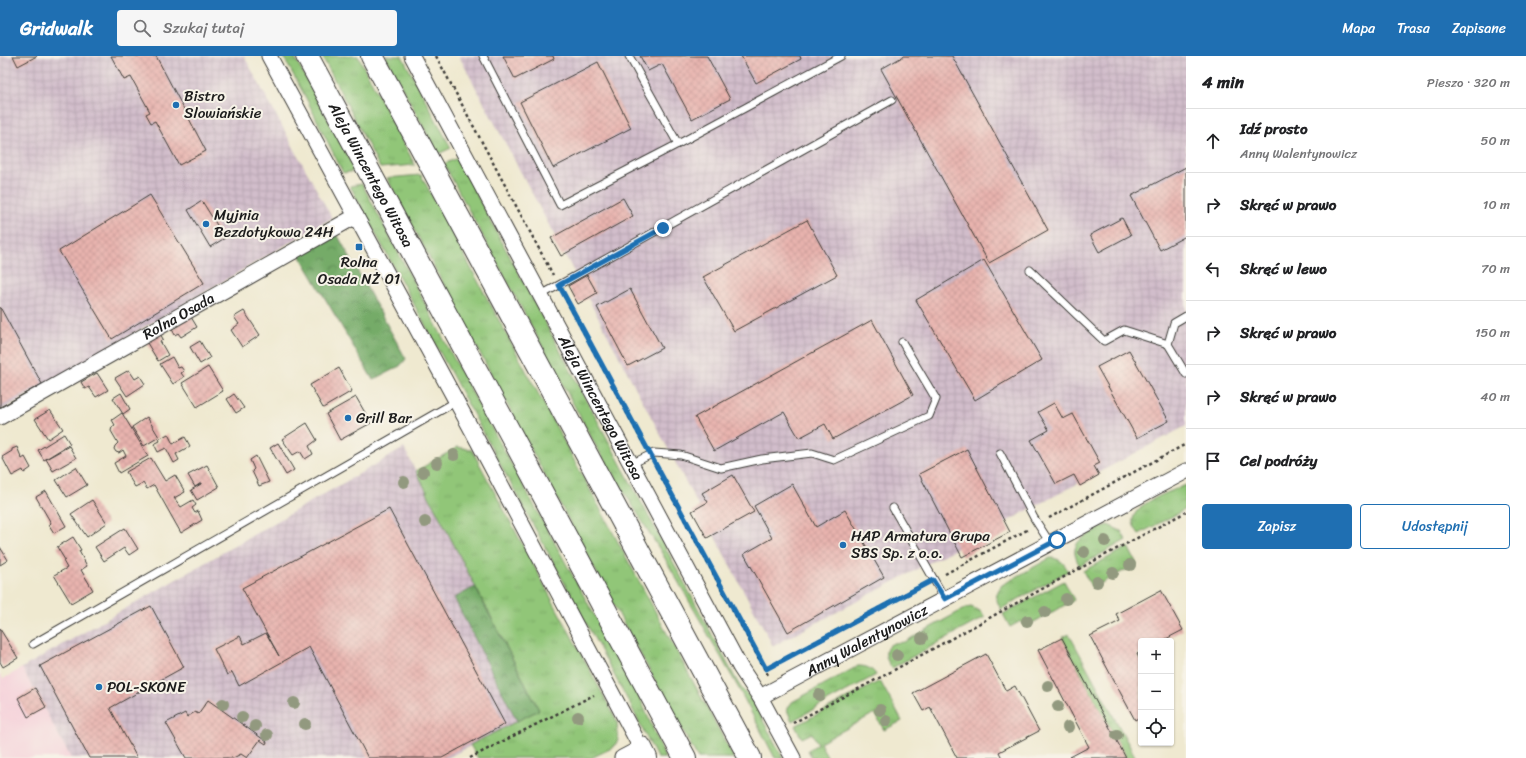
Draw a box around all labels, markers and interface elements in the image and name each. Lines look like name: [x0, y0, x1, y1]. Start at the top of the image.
search box: [117, 10, 397, 46]
text: Gridwalk: [20, 12, 93, 45]
text: Szukaj tutaj: [163, 15, 244, 41]
text: Mapa: [1342, 16, 1375, 41]
text: Trasa: [1397, 16, 1430, 41]
text: Zapisane: [1452, 16, 1506, 41]
icon: search: [131, 17, 153, 39]
text: 4 min: [1202, 67, 1244, 97]
text: Pieszo · 320 m: [1427, 71, 1510, 94]
place label: Bistro Slowiańskie: [184, 83, 262, 126]
street label: Aleja Wincentego Witosa: [321, 97, 421, 253]
marker: Bistro Slowiańskie: [171, 100, 181, 110]
text: Idź prosto: [1240, 116, 1308, 142]
text: 50 m: [1480, 129, 1510, 152]
icon: ahead: [1202, 130, 1224, 152]
text: Anny Walentynowicz: [1240, 142, 1357, 165]
text: Skręć w prawo: [1240, 192, 1336, 218]
text: 10 m: [1483, 193, 1510, 216]
icon: right: [1202, 194, 1224, 216]
place label: Myjnia Bezdotykowa 24H: [214, 202, 334, 245]
marker: Myjnia Bezdotykowa 24H: [201, 219, 211, 229]
route end: [654, 219, 672, 237]
marker: Rolna Osada NŻ 01: [354, 242, 364, 252]
place label: Rolna Osada NŻ 01: [318, 249, 400, 292]
text: Skręć w lewo: [1240, 256, 1327, 282]
text: 70 m: [1481, 257, 1510, 280]
icon: left: [1202, 258, 1224, 280]
street label: Rolna Osada: [138, 285, 220, 347]
text: Skręć w prawo: [1240, 320, 1336, 346]
text: 150 m: [1475, 321, 1510, 344]
icon: right: [1202, 322, 1224, 344]
street label: Aleja Wincentego Witosa: [551, 329, 651, 485]
text: Skręć w prawo: [1240, 384, 1336, 410]
text: 40 m: [1480, 385, 1510, 408]
icon: right: [1202, 386, 1224, 408]
place label: Grill Bar: [356, 405, 412, 431]
marker: Grill Bar: [343, 413, 353, 423]
text: Cel podróży: [1240, 448, 1317, 474]
icon: arrive: [1202, 450, 1224, 472]
button: Zapisz: [1202, 504, 1352, 549]
button: Udostępnij: [1360, 504, 1510, 549]
place label: HAP Armatura Grupa SBS Sp. z o.o.: [851, 523, 990, 566]
route start: [1048, 531, 1066, 549]
marker: HAP Armatura Grupa SBS Sp. z o.o.: [838, 540, 848, 550]
street label: Anny Walentynowicz: [800, 597, 934, 684]
map controls: [1138, 638, 1174, 746]
button: +: [1138, 638, 1174, 674]
place label: POL-SKONE: [107, 674, 187, 700]
button: −: [1138, 674, 1174, 710]
marker: POL-SKONE: [94, 682, 104, 692]
button: locate: [1138, 710, 1174, 746]

